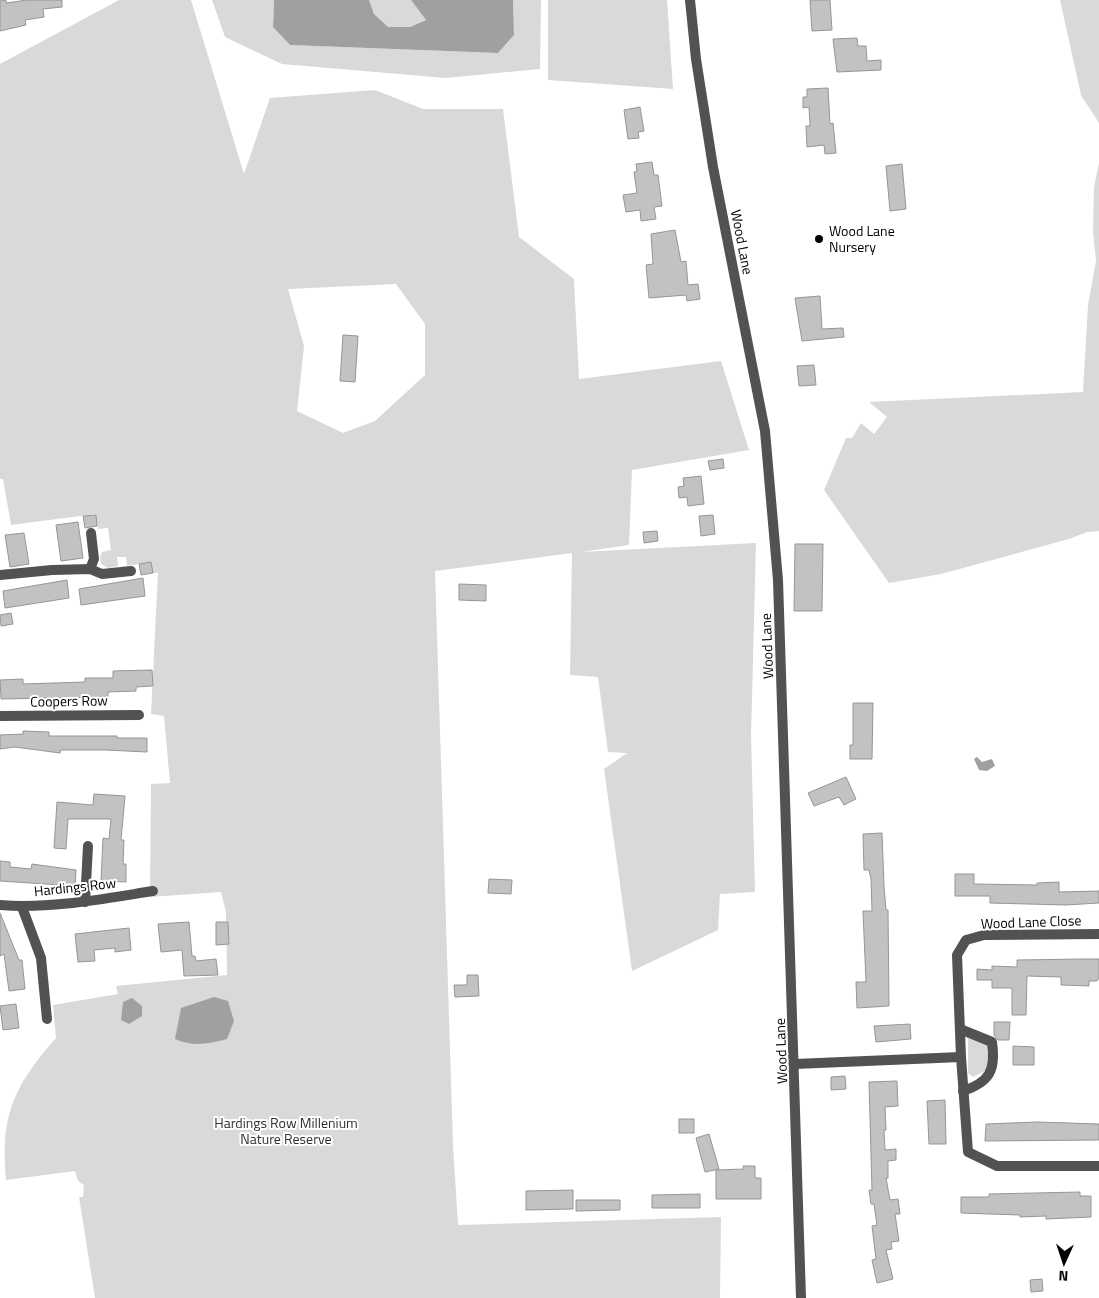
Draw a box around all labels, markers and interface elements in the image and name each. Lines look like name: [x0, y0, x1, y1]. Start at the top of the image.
street label: Wood Lane: [726, 208, 759, 276]
place label: Wood Lane Nursery: [829, 220, 895, 257]
marker: Wood Lane Nursery: [813, 233, 825, 245]
street label: Wood Lane: [755, 613, 778, 679]
street label: Coopers Row: [30, 689, 108, 712]
street label: Hardings Row: [33, 872, 117, 901]
street label: Wood Lane Close: [980, 909, 1082, 934]
street label: Wood Lane: [769, 1018, 792, 1084]
park label: Hardings Row Millenium Nature Reserve: [214, 1112, 358, 1149]
north arrow: [1039, 1238, 1089, 1288]
text: N: [1058, 1266, 1069, 1287]

